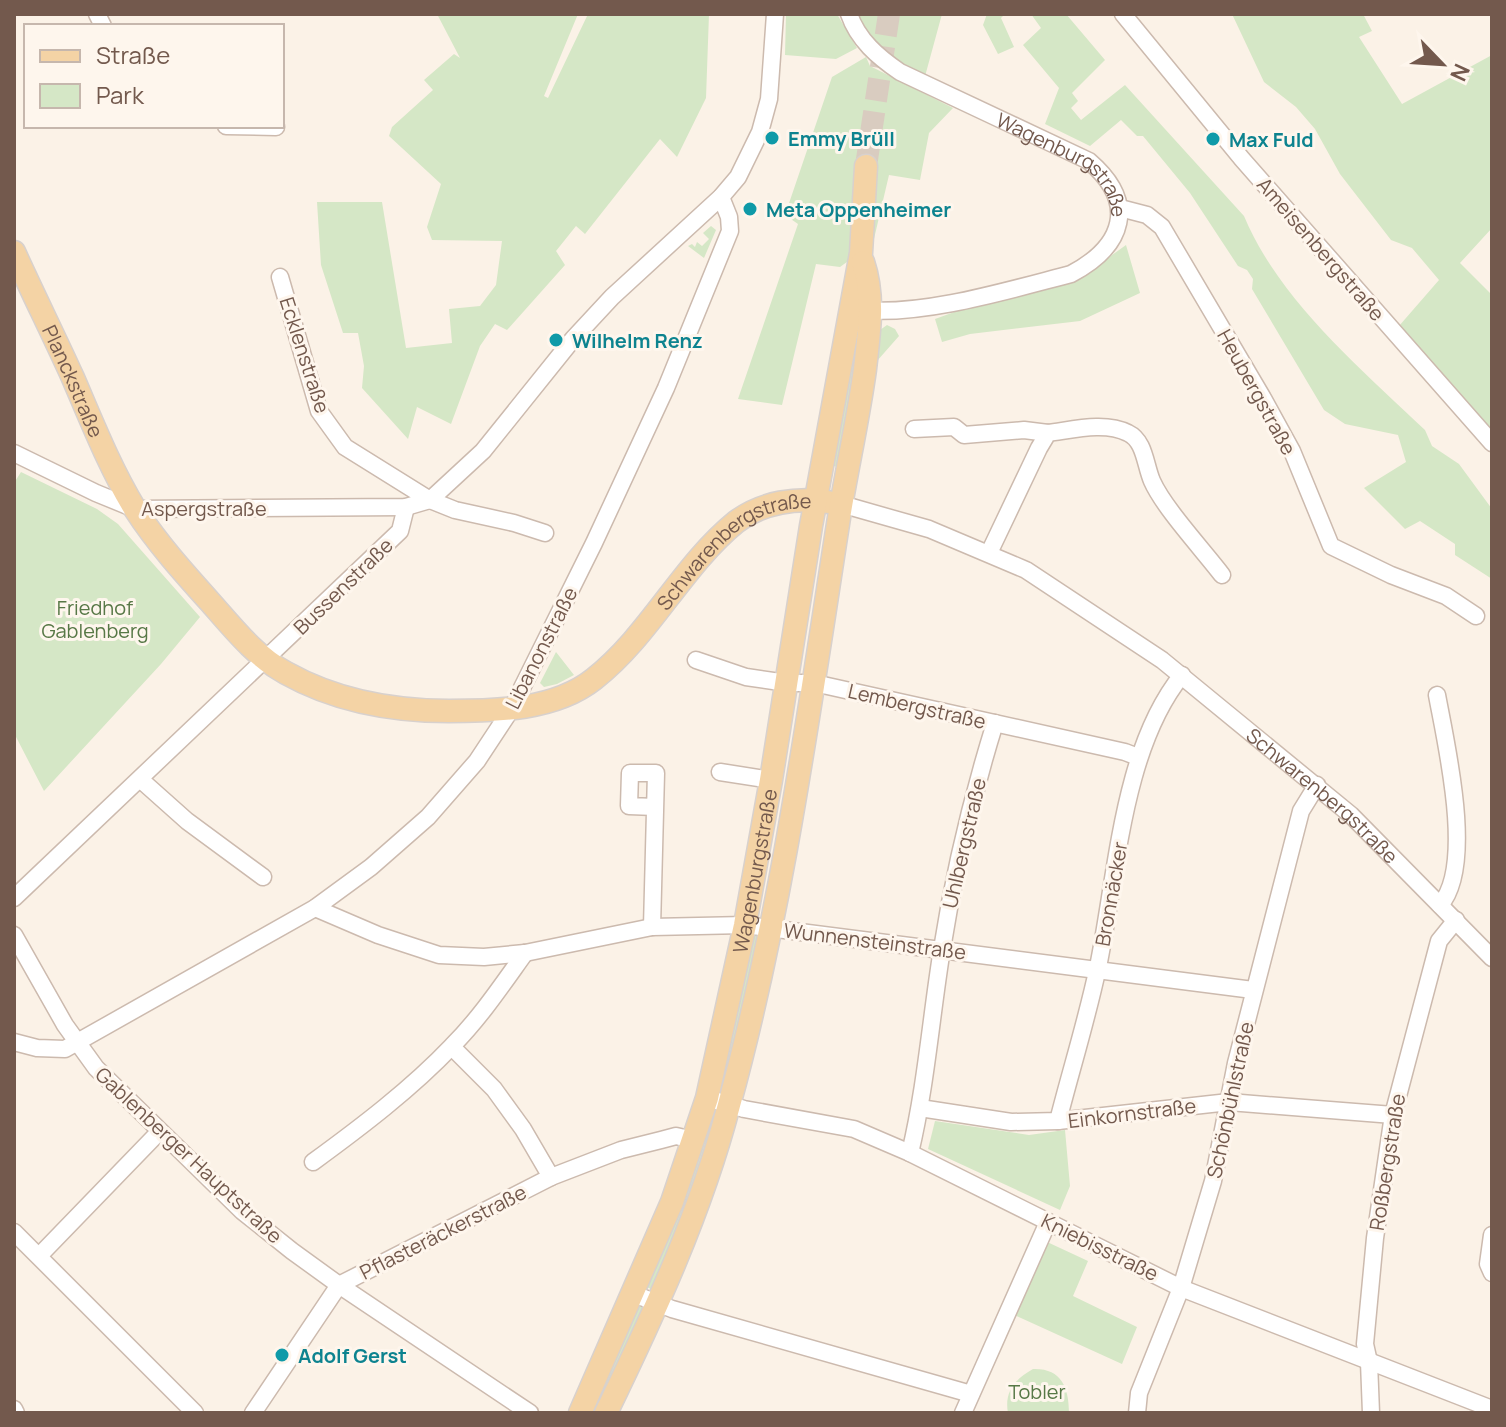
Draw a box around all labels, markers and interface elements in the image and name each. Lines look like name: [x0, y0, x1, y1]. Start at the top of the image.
legend: [24, 24, 284, 128]
north arrow: [1402, 24, 1482, 104]
text: Straße: [96, 38, 170, 71]
text: N: [1443, 59, 1477, 86]
text: Park: [96, 78, 145, 111]
street label: Wagenburgstraße: [992, 106, 1133, 218]
place label: Emmy Brüll: [788, 125, 895, 152]
place label: Max Fuld: [1229, 126, 1314, 153]
marker: Emmy Brüll: [763, 129, 781, 147]
marker: Max Fuld: [1204, 130, 1222, 148]
street label: Ameisenbergstraße: [1251, 171, 1391, 327]
place label: Meta Oppenheimer: [766, 196, 951, 223]
marker: Meta Oppenheimer: [741, 200, 759, 218]
street label: Ecklenstraße: [274, 294, 336, 416]
street label: Planckstraße: [37, 320, 110, 441]
street label: Heubergstraße: [1211, 324, 1303, 460]
place label: Wilhelm Renz: [572, 327, 703, 354]
marker: Wilhelm Renz: [547, 331, 565, 349]
street label: Schwarenbergstraße: [650, 487, 811, 615]
street label: Aspergstraße: [141, 495, 267, 522]
street label: Bussenstraße: [287, 532, 399, 640]
street label: Libanonstraße: [499, 582, 583, 714]
park label: Friedhof Gablenberg: [41, 594, 149, 644]
street label: Lembergstraße: [845, 677, 989, 735]
street label: Schwarenbergstraße: [1241, 721, 1405, 869]
street label: Uhlbergstraße: [936, 775, 992, 911]
street label: Wagenburgstraße: [726, 787, 783, 956]
street label: Bronnäcker: [1089, 840, 1133, 948]
street label: Wunnensteinstraße: [782, 916, 968, 966]
street label: Schönbühlstraße: [1200, 1019, 1260, 1181]
street label: Gablenberger Hauptstraße: [90, 1061, 288, 1249]
street label: Einkornstraße: [1066, 1092, 1198, 1134]
street label: Roßbergstraße: [1363, 1092, 1411, 1232]
street label: Pflasteräckerstraße: [355, 1178, 531, 1286]
street label: Kniebisstraße: [1037, 1207, 1163, 1287]
place label: Adolf Gerst: [298, 1342, 407, 1369]
marker: Adolf Gerst: [273, 1346, 291, 1364]
park label: Tobler: [1008, 1378, 1066, 1405]

